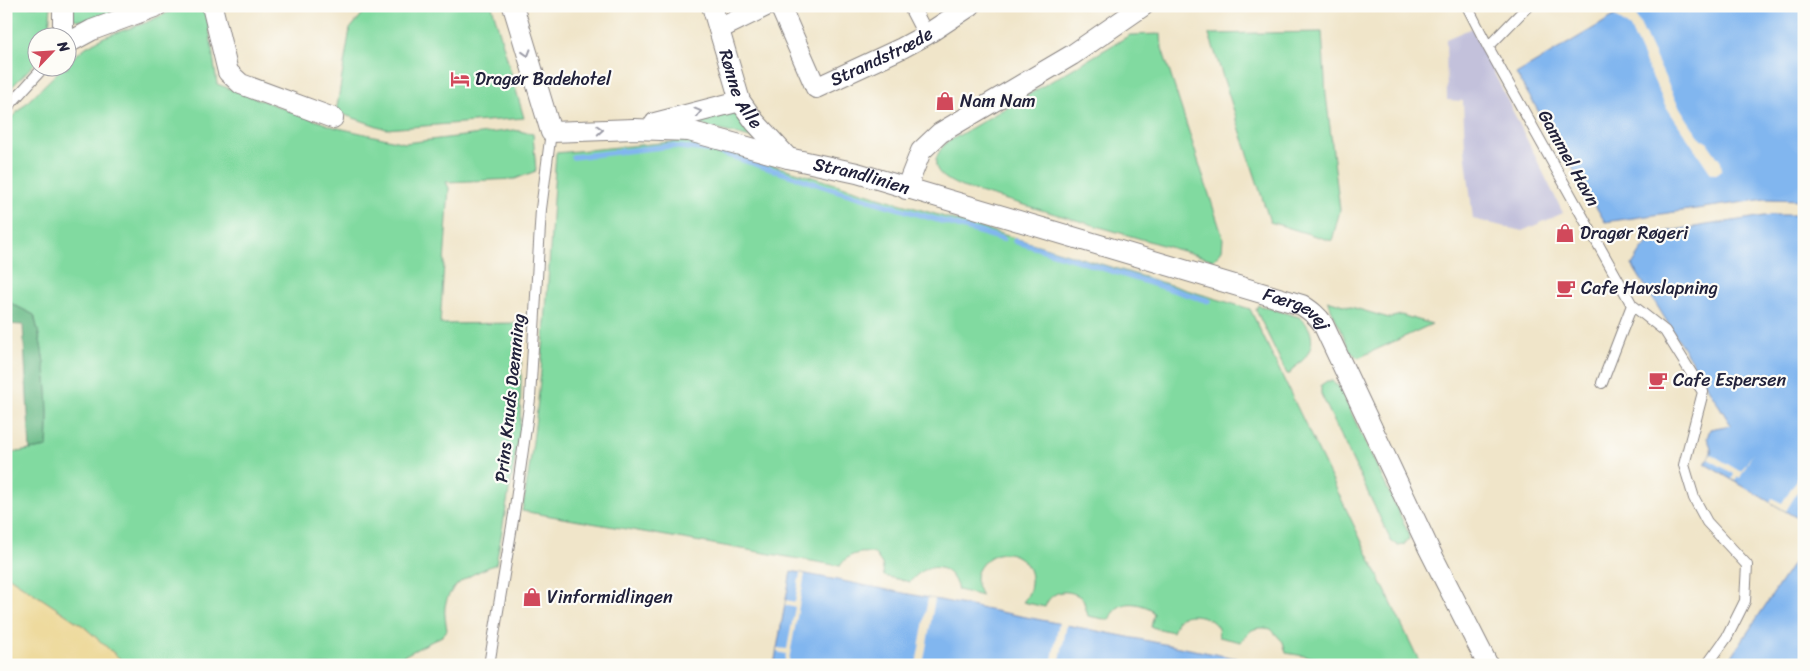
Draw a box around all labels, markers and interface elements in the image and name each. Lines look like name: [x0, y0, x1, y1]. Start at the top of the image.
street label: Strandstræde: [824, 18, 940, 95]
north arrow: [28, 28, 78, 78]
text: N: [50, 36, 77, 57]
street label: Rønne Alle: [710, 45, 771, 137]
one-way arrow: [522, 48, 532, 57]
place label: Dragør Badehotel: [475, 63, 612, 95]
hotel icon: Dragør Badehotel: [449, 68, 471, 90]
place label: Nam Nam: [960, 85, 1036, 117]
shop icon: Nam Nam: [934, 90, 956, 112]
street label: Gammel Havn: [1529, 104, 1609, 213]
one-way arrow: [693, 107, 702, 118]
one-way arrow: [596, 125, 604, 136]
street label: Strandlinien: [810, 148, 914, 204]
place label: Dragør Røgeri: [1580, 217, 1689, 249]
shop icon: Dragør Røgeri: [1554, 222, 1576, 244]
place label: Cafe Havslapning: [1581, 272, 1718, 304]
cafe icon: Cafe Havslapning: [1555, 277, 1577, 299]
street label: Færgevej: [1259, 278, 1340, 336]
street label: Prins Knuds Dæmning: [485, 312, 535, 484]
place label: Cafe Espersen: [1673, 364, 1787, 396]
cafe icon: Cafe Espersen: [1647, 369, 1669, 391]
place label: Vinformidlingen: [547, 581, 673, 613]
shop icon: Vinformidlingen: [521, 586, 543, 608]

